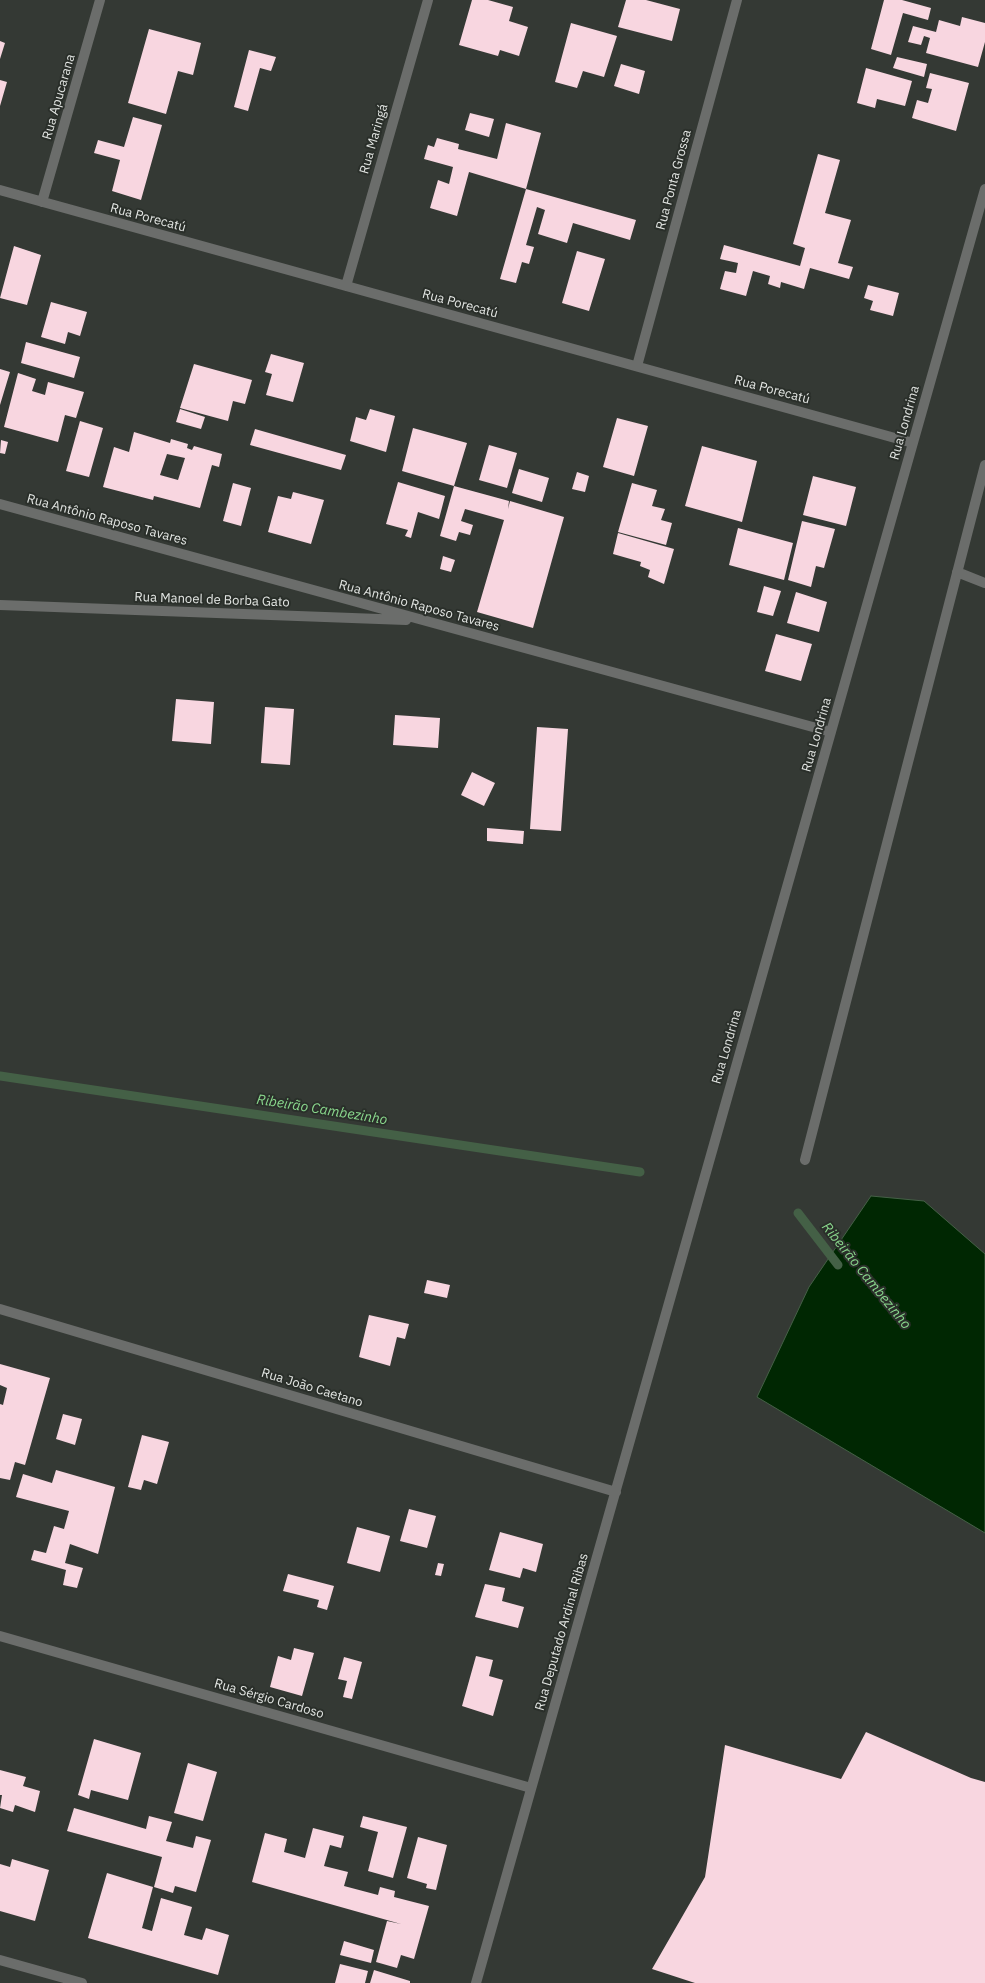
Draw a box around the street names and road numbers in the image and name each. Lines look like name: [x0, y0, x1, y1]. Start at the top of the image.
street label: Rua Apucarana: [39, 52, 79, 142]
street label: Rua Maringá: [357, 102, 391, 176]
street label: Rua Ponta Grossa: [653, 128, 695, 232]
street label: Rua Porecatú: [108, 200, 188, 236]
street label: Rua Porecatú: [420, 286, 500, 322]
street label: Rua Porecatú: [732, 372, 812, 408]
street label: Rua Londrina: [887, 384, 923, 462]
street label: Rua Antônio Raposo Tavares: [25, 491, 189, 549]
street label: Rua Antônio Raposo Tavares: [337, 577, 501, 635]
street label: Rua Manoel de Borba Gato: [134, 589, 290, 611]
street label: Rua Londrina: [799, 696, 835, 774]
street label: Rua Londrina: [709, 1008, 745, 1086]
street label: Rua João Caetano: [259, 1365, 365, 1411]
street label: Rua Deputado Ardinal Ribas: [532, 1551, 592, 1713]
street label: Rua Sérgio Cardoso: [212, 1676, 326, 1722]

